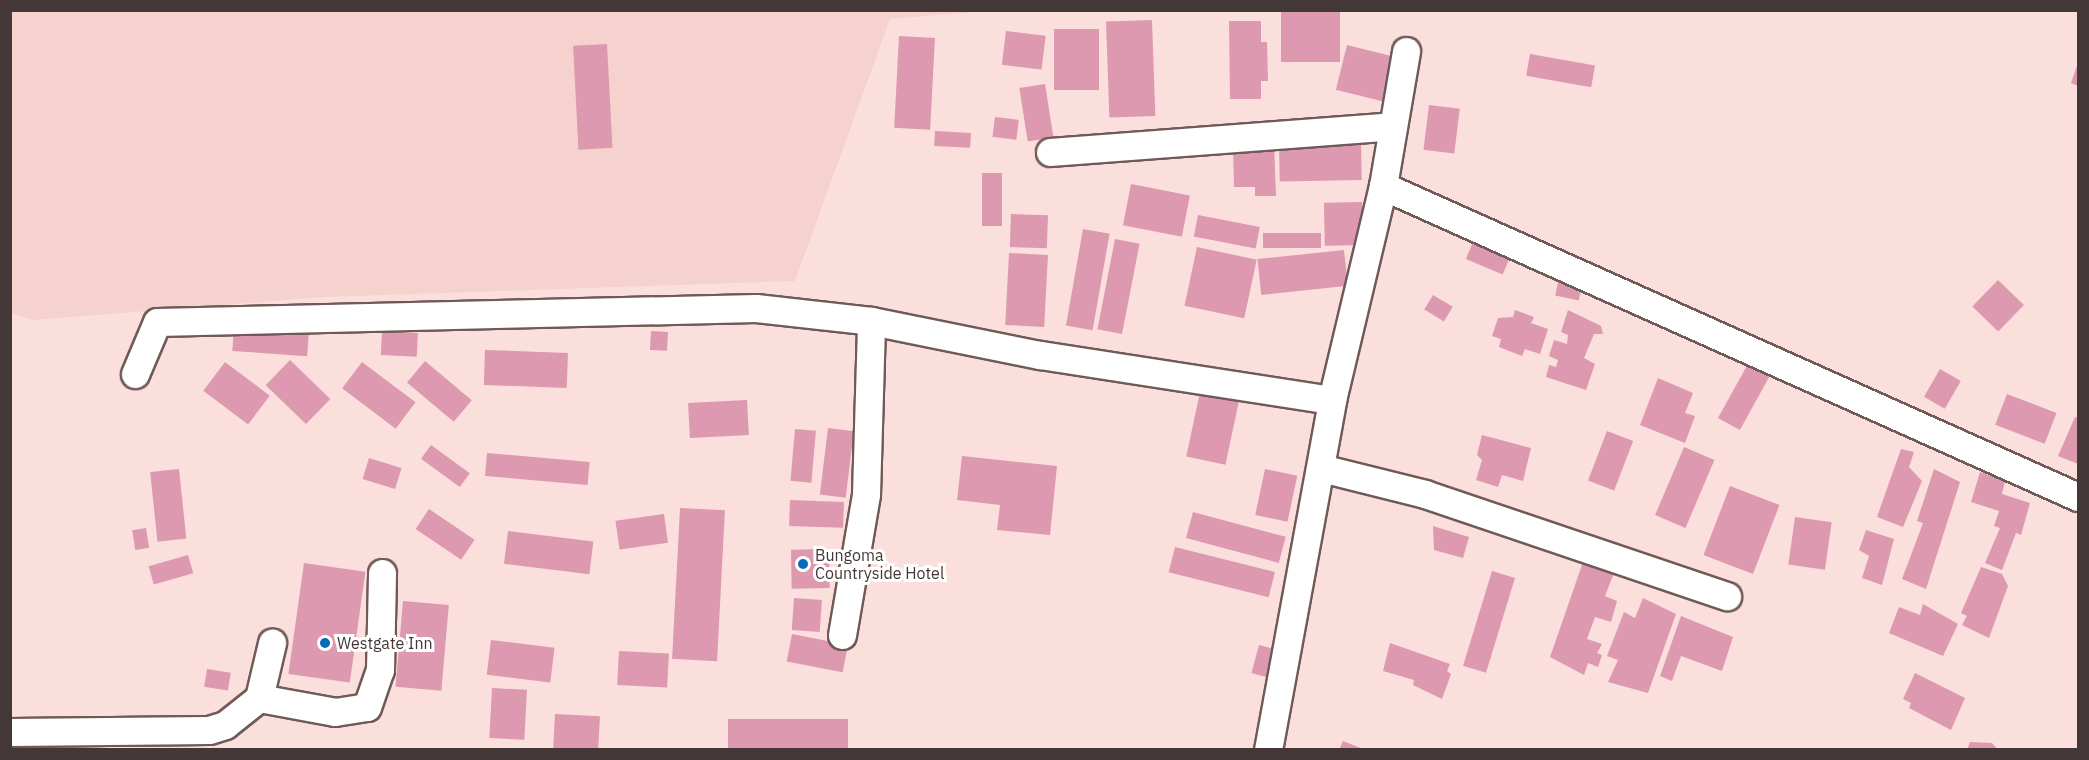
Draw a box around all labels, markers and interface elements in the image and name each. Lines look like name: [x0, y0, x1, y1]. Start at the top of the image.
place label: Bungoma Countryside Hotel: [815, 545, 944, 583]
marker: Bungoma Countryside Hotel: [796, 557, 810, 571]
place label: Westgate Inn: [337, 633, 433, 653]
marker: Westgate Inn: [318, 636, 332, 650]

